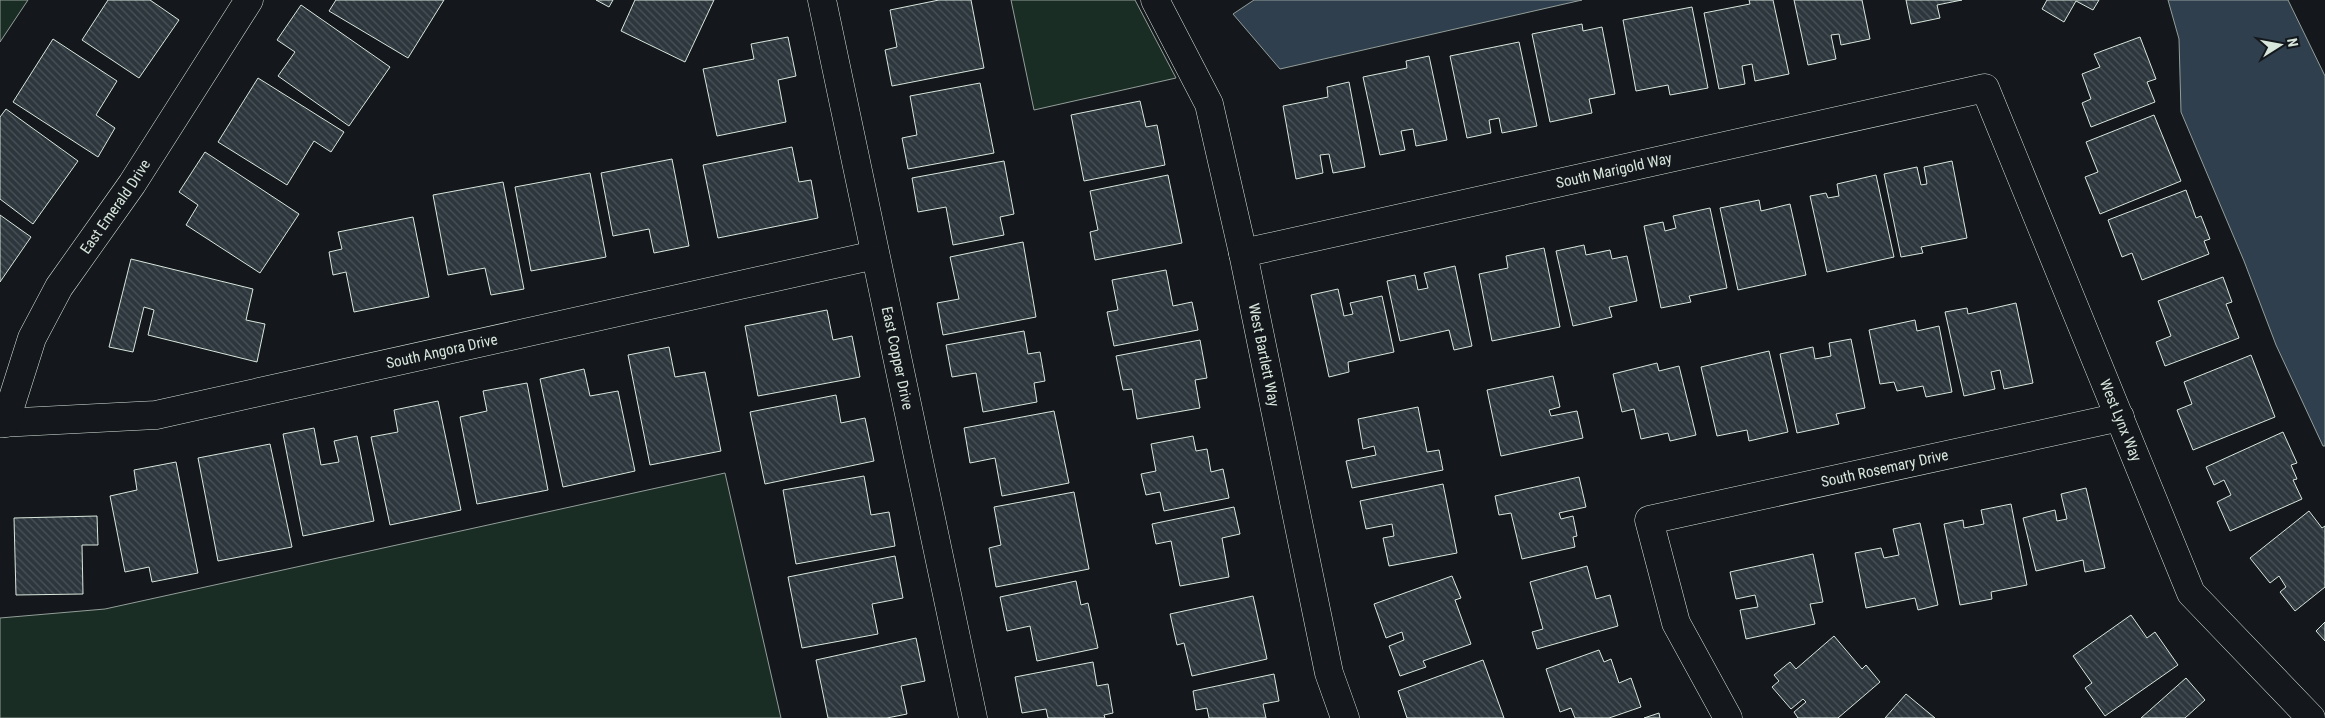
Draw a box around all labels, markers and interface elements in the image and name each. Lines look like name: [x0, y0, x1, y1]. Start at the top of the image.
north arrow: [2255, 20, 2305, 70]
text: N: [2284, 37, 2301, 48]
street label: South Marigold Way: [1554, 149, 1674, 192]
street label: East Emerald Drive: [76, 156, 154, 257]
street label: West Bartlett Way: [1244, 302, 1283, 408]
street label: East Copper Drive: [878, 305, 917, 412]
street label: South Angora Drive: [384, 330, 499, 373]
street label: West Lynx Way: [2096, 377, 2145, 464]
street label: South Rosemary Drive: [1819, 446, 1950, 491]

